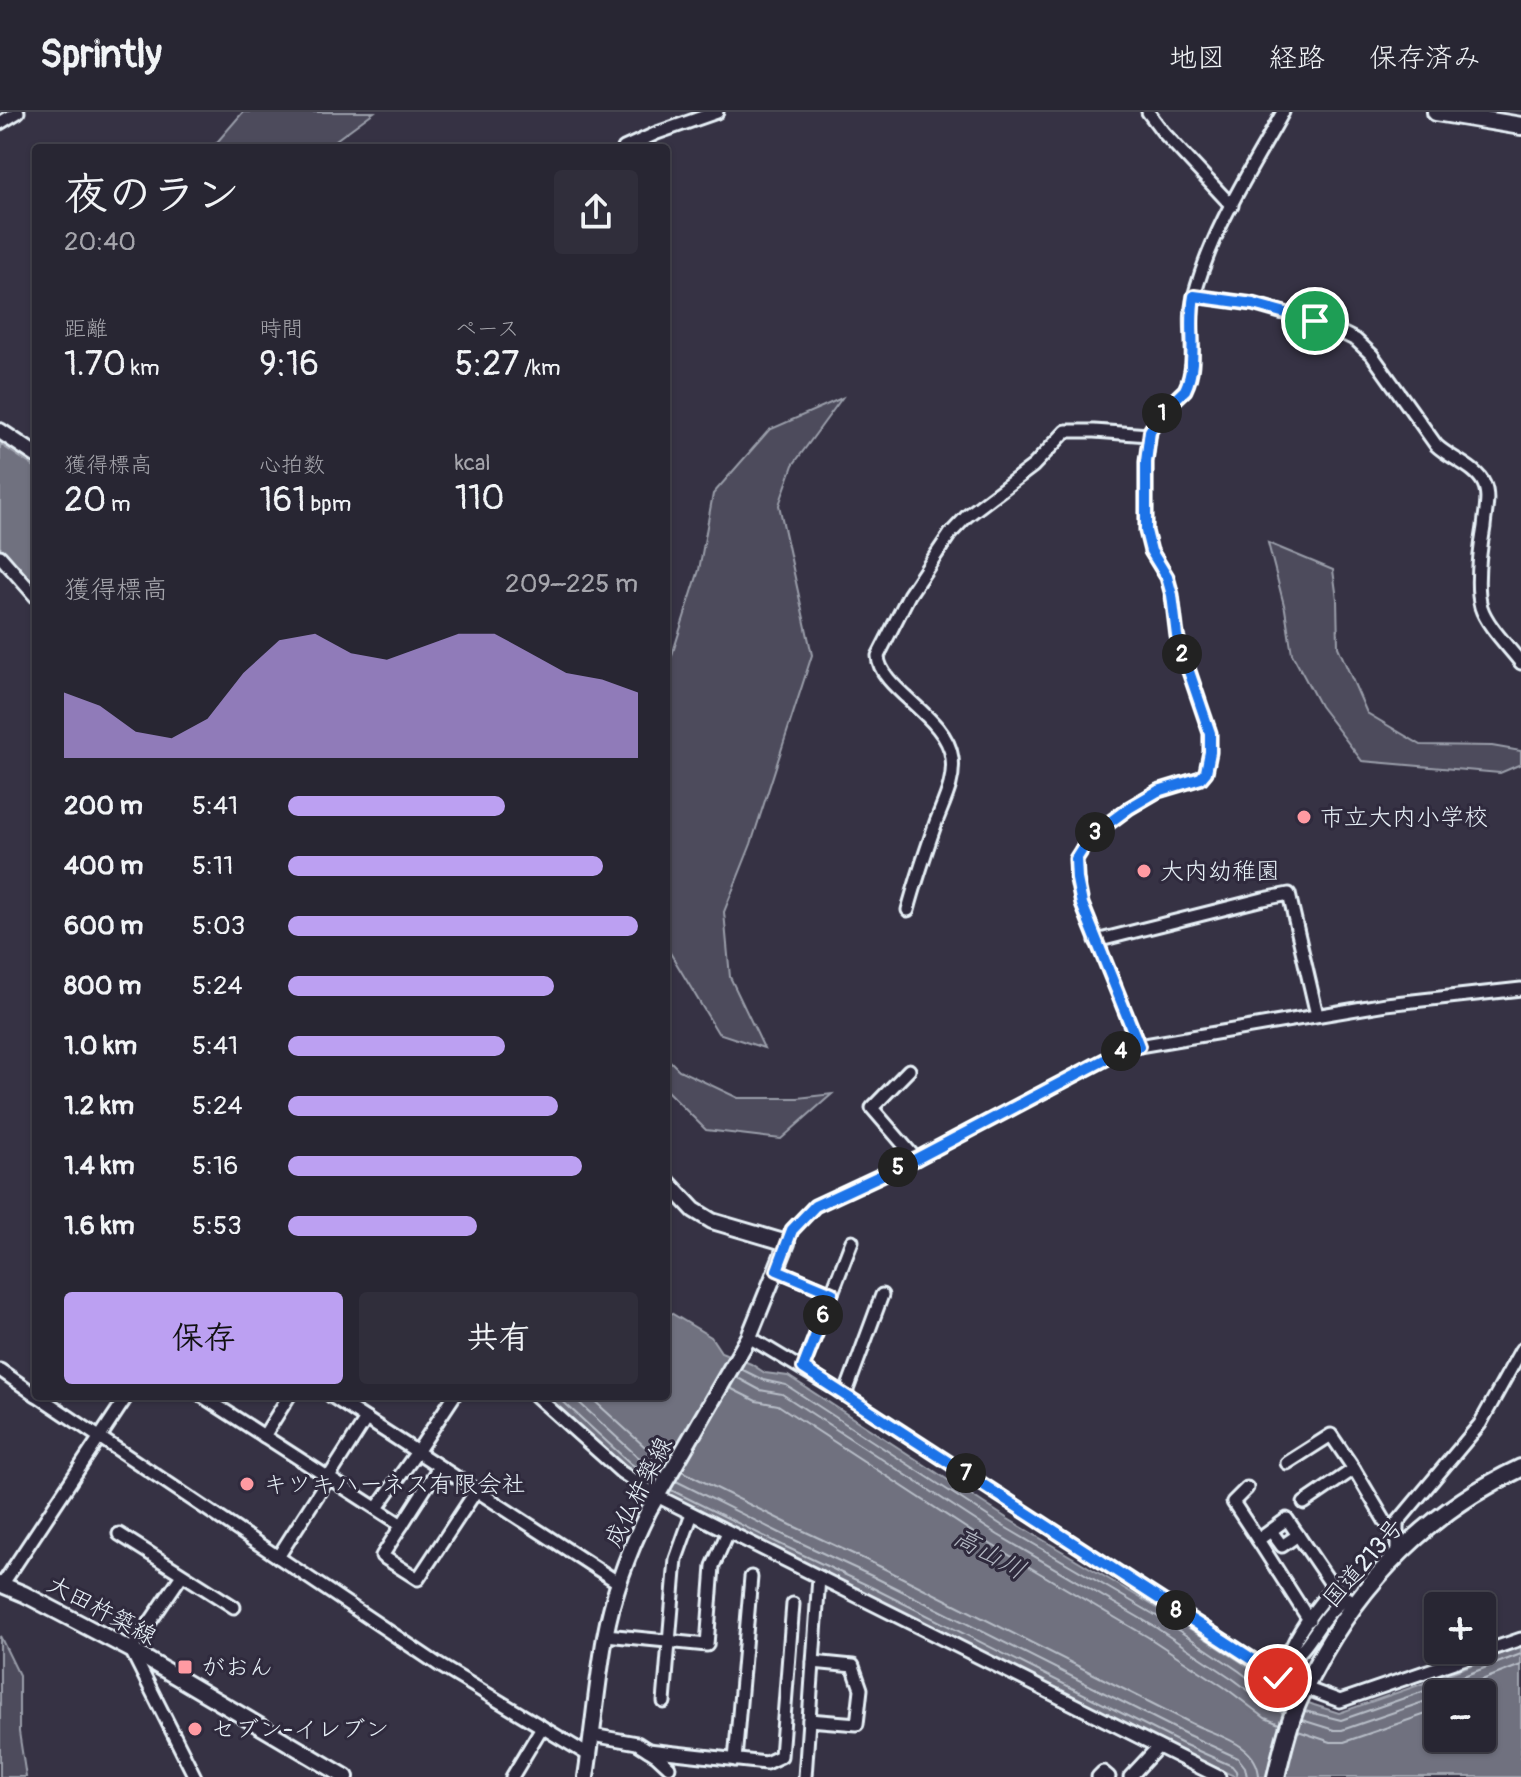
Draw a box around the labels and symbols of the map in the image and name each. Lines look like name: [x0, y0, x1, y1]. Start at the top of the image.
pin: [1281, 287, 1349, 355]
pin: 1: [1142, 393, 1182, 433]
pin: 2: [1162, 634, 1202, 674]
place label: 市立大内小学校: [1320, 803, 1488, 832]
marker: 市立大内小学校: [1295, 808, 1313, 826]
pin: 3: [1075, 812, 1115, 852]
place label: 大内幼稚園: [1160, 857, 1280, 886]
marker: 大内幼稚園: [1135, 862, 1153, 880]
pin: 4: [1101, 1031, 1141, 1071]
pin: 5: [878, 1147, 918, 1187]
pin: 6: [803, 1295, 843, 1335]
street label: 成仏杵築線: [598, 1432, 679, 1552]
pin: 7: [946, 1453, 986, 1493]
place label: キツキハーネス有限会社: [263, 1470, 526, 1499]
marker: キツキハーネス有限会社: [238, 1475, 256, 1493]
street label: 国道213号: [1317, 1513, 1410, 1614]
water label: 高山川: [948, 1521, 1031, 1587]
street label: 大田杵築線: [42, 1569, 162, 1651]
pin: 8: [1156, 1590, 1196, 1630]
pin: [1244, 1644, 1312, 1712]
place label: がおん: [201, 1653, 273, 1682]
marker: がおん: [176, 1658, 194, 1676]
place label: セブン-イレブン: [211, 1715, 389, 1744]
marker: セブン-イレブン: [186, 1720, 204, 1738]

